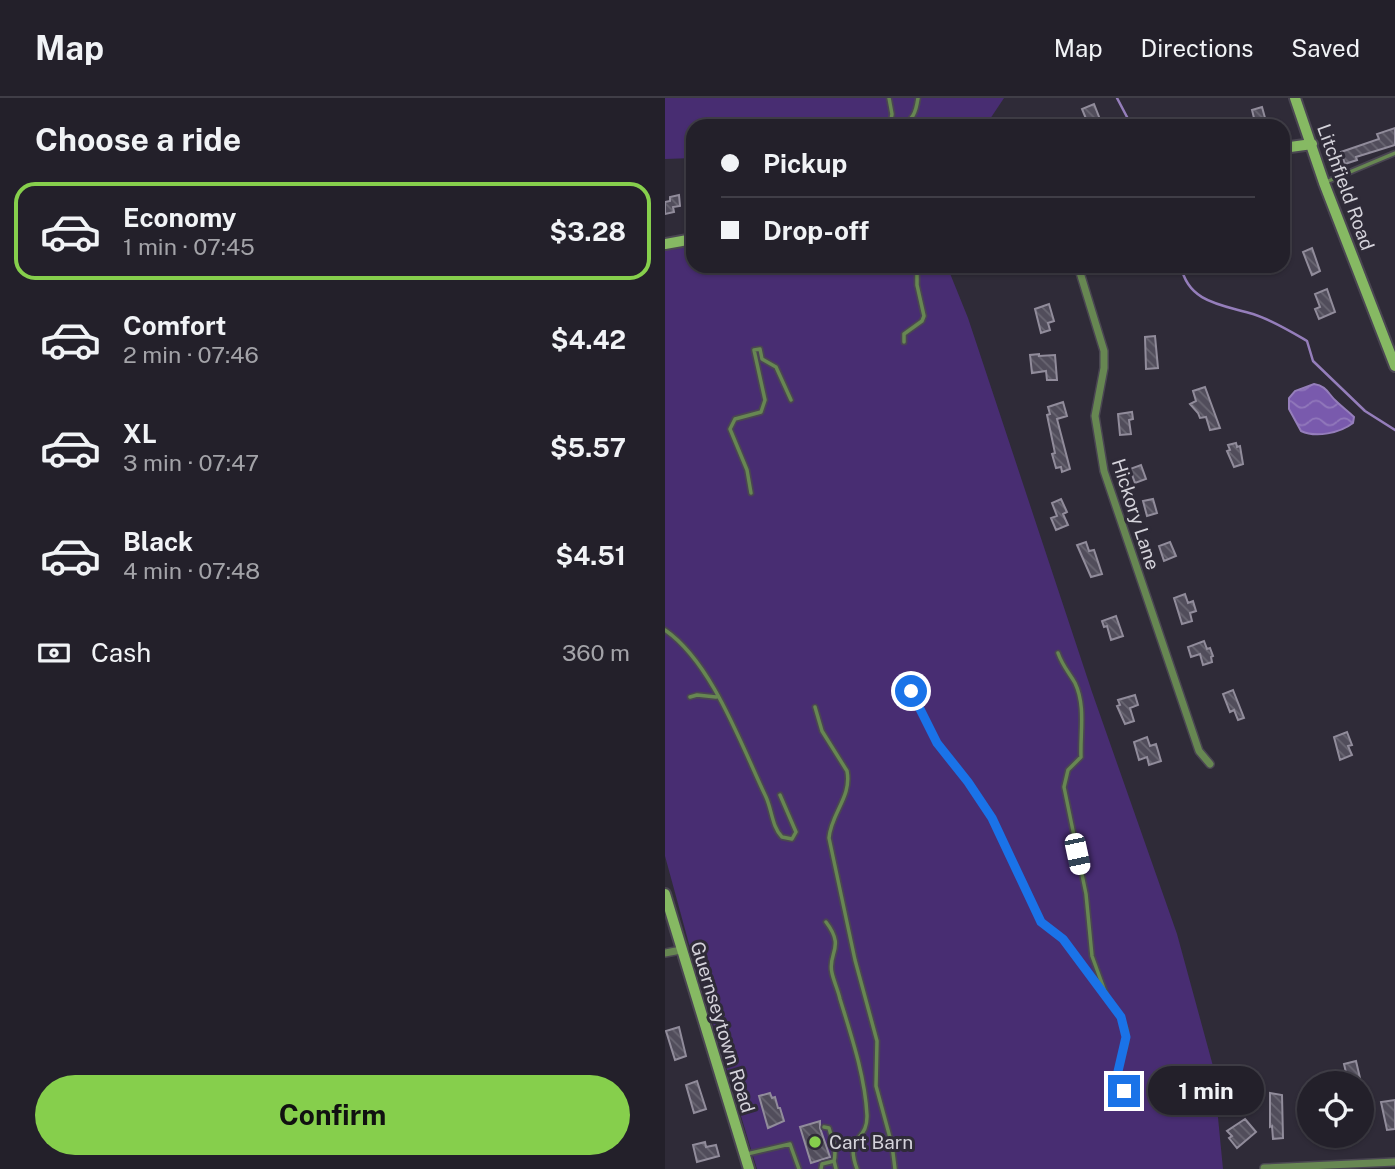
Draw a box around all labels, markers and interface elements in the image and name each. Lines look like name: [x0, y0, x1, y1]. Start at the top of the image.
text: Map: [35, 29, 104, 67]
text: Map: [1054, 34, 1103, 62]
text: Directions: [1141, 34, 1253, 62]
text: Saved: [1291, 34, 1360, 62]
text: Choose a ride: [35, 121, 241, 158]
street label: Litchfield Road: [1313, 121, 1379, 253]
text: Pickup: [763, 148, 847, 179]
icon: car: [39, 200, 102, 263]
text: Economy: [123, 202, 236, 233]
text: Drop-off: [763, 215, 869, 246]
text: $3.28: [550, 216, 626, 247]
text: 1 min · 07:45: [123, 233, 255, 260]
icon: car: [39, 308, 102, 371]
text: Comfort: [123, 310, 226, 341]
text: $4.42: [551, 324, 626, 355]
text: 2 min · 07:46: [123, 341, 259, 368]
icon: car: [39, 416, 102, 479]
text: XL: [123, 418, 157, 449]
text: $5.57: [550, 432, 626, 463]
text: 3 min · 07:47: [123, 449, 259, 476]
street label: Hickory Lane: [1108, 456, 1164, 572]
icon: car: [39, 524, 102, 587]
text: Black: [123, 526, 193, 557]
text: $4.51: [556, 540, 626, 571]
text: 4 min · 07:48: [123, 557, 260, 584]
icon: cash: [35, 634, 73, 672]
text: Cash: [91, 637, 151, 668]
text: 360 m: [562, 639, 630, 666]
route start: [895, 675, 927, 707]
car: [1063, 831, 1092, 877]
street label: Guernseytown Road: [687, 939, 759, 1115]
callout: 1 min: [1149, 1066, 1264, 1116]
map controls: [1297, 1071, 1374, 1148]
button: locate: [1297, 1071, 1374, 1148]
button: Confirm: [35, 1075, 630, 1155]
route end: [1108, 1075, 1140, 1107]
text: 1 min: [1178, 1077, 1234, 1104]
place label: Cart Barn: [829, 1131, 913, 1153]
marker: Cart Barn: [807, 1134, 823, 1150]

